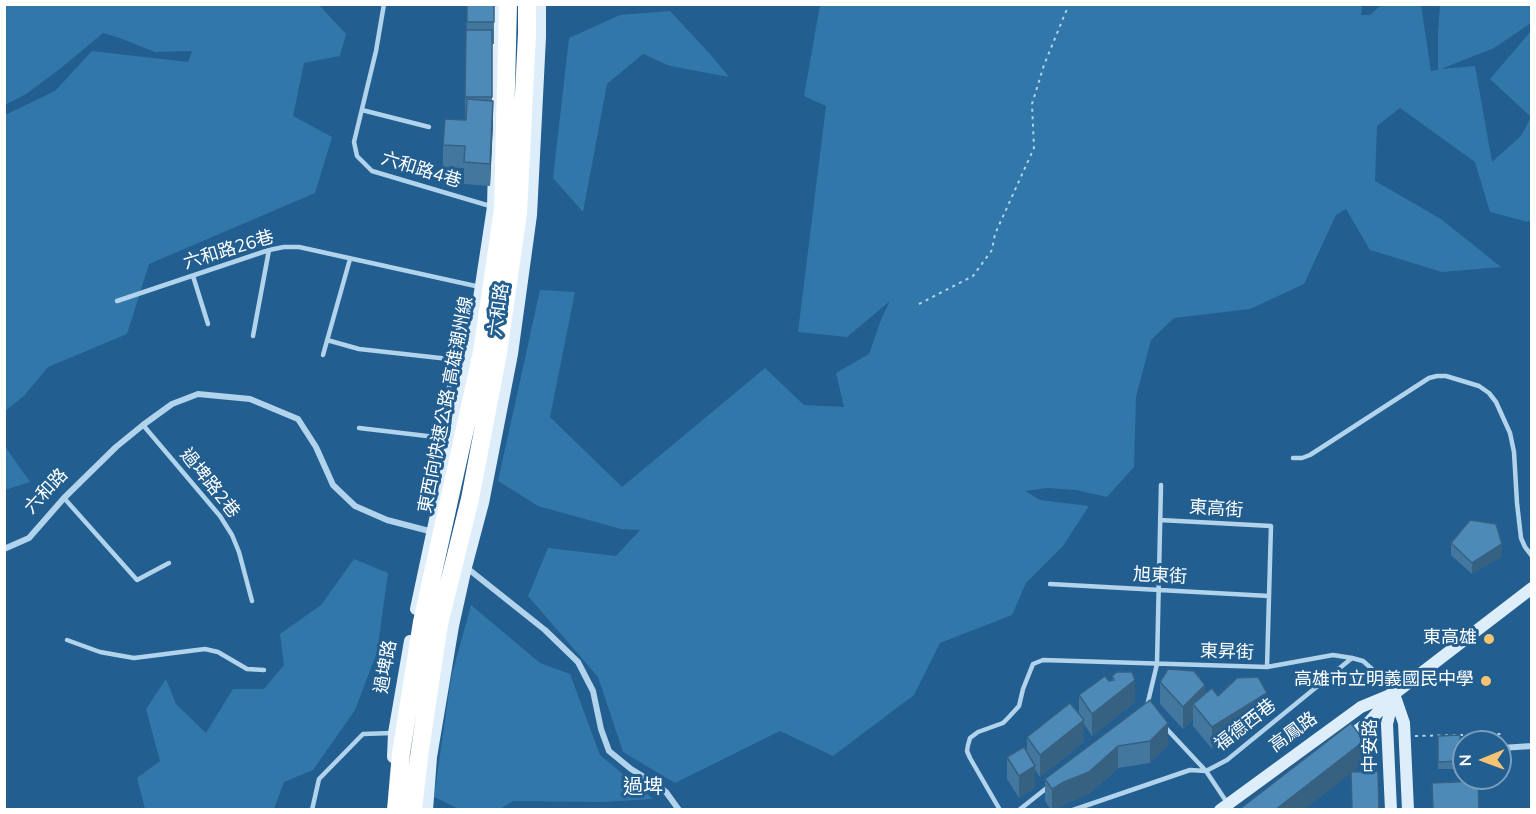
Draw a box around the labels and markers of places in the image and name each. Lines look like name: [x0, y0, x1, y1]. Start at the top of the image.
place label: 東高雄: [1423, 628, 1477, 650]
marker: 東高雄: [1482, 632, 1496, 646]
place label: 高雄市立明義國民中學: [1294, 670, 1474, 692]
marker: 高雄市立明義國民中學: [1479, 674, 1493, 688]

